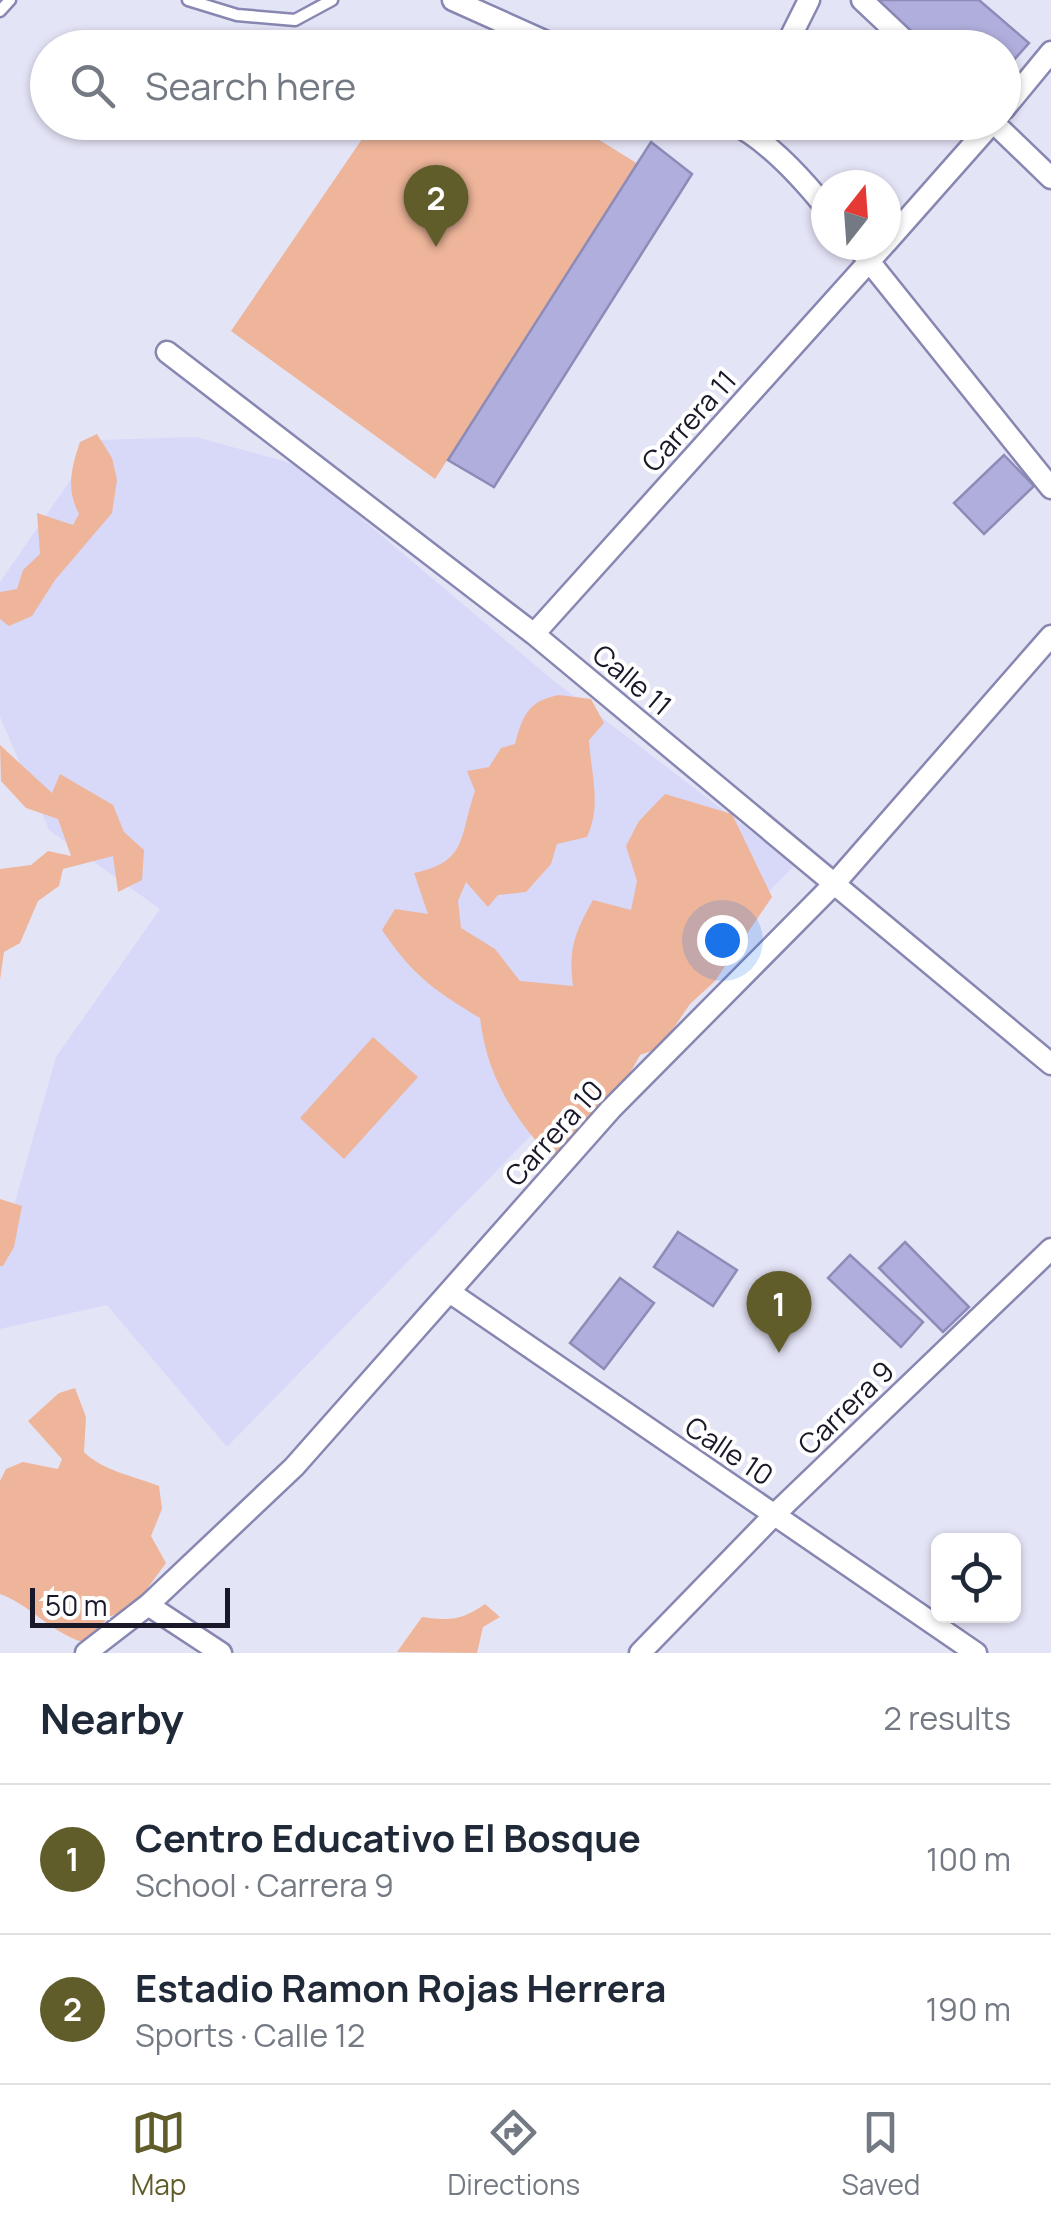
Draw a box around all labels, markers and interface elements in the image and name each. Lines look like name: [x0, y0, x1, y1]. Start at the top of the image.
search box: [30, 30, 1021, 140]
icon: search: [65, 58, 120, 113]
text: Search here: [145, 59, 356, 111]
pin: 2: [404, 164, 468, 247]
north arrow: [811, 170, 901, 260]
street label: Carrera 11: [633, 361, 744, 479]
street label: Calle 11: [585, 635, 680, 724]
your location: [697, 915, 748, 966]
street label: Carrera 10: [495, 1071, 611, 1194]
pin: 1: [746, 1270, 812, 1353]
street label: Carrera 9: [789, 1352, 902, 1463]
street label: Calle 10: [678, 1407, 781, 1494]
map controls: [931, 1533, 1021, 1623]
button: locate: [931, 1533, 1021, 1623]
scale bar: [30, 1583, 230, 1628]
text: 50 m: [45, 1586, 108, 1624]
text: Nearby: [40, 1689, 184, 1747]
text: 2 results: [884, 1696, 1011, 1740]
text: Centro Educativo El Bosque: [135, 1811, 641, 1863]
text: 1: [65, 1837, 80, 1881]
text: 100 m: [926, 1837, 1011, 1881]
text: School · Carrera 9: [135, 1863, 394, 1907]
text: Estadio Ramon Rojas Herrera: [135, 1961, 666, 2013]
text: 2: [63, 1987, 82, 2031]
text: 190 m: [926, 1987, 1011, 2031]
text: Sports · Calle 12: [135, 2013, 365, 2057]
tab: Map: [131, 2105, 186, 2203]
tab: Directions: [448, 2105, 580, 2203]
tab: Saved: [841, 2105, 920, 2203]

